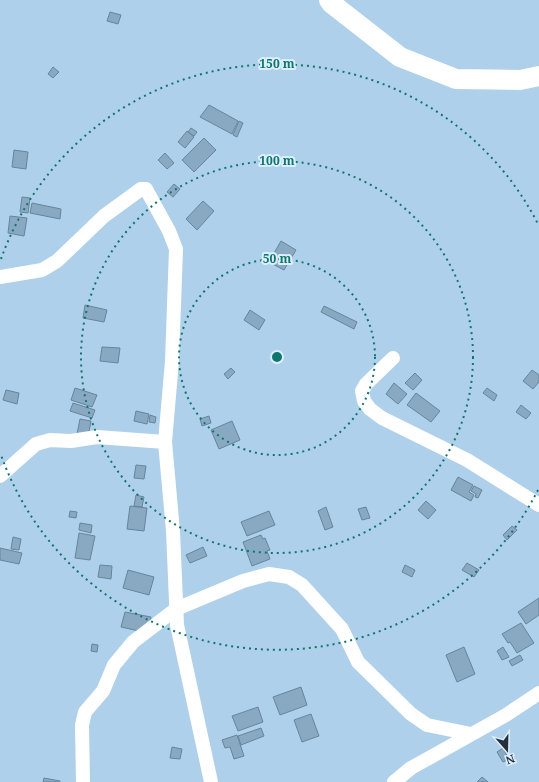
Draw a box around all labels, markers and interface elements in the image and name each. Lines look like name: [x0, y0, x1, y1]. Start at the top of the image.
text: 150 m: [259, 55, 295, 72]
text: 100 m: [259, 152, 295, 169]
text: 50 m: [263, 250, 291, 267]
centre of rings: [270, 350, 284, 364]
north arrow: [487, 730, 527, 770]
text: N: [504, 751, 517, 769]

